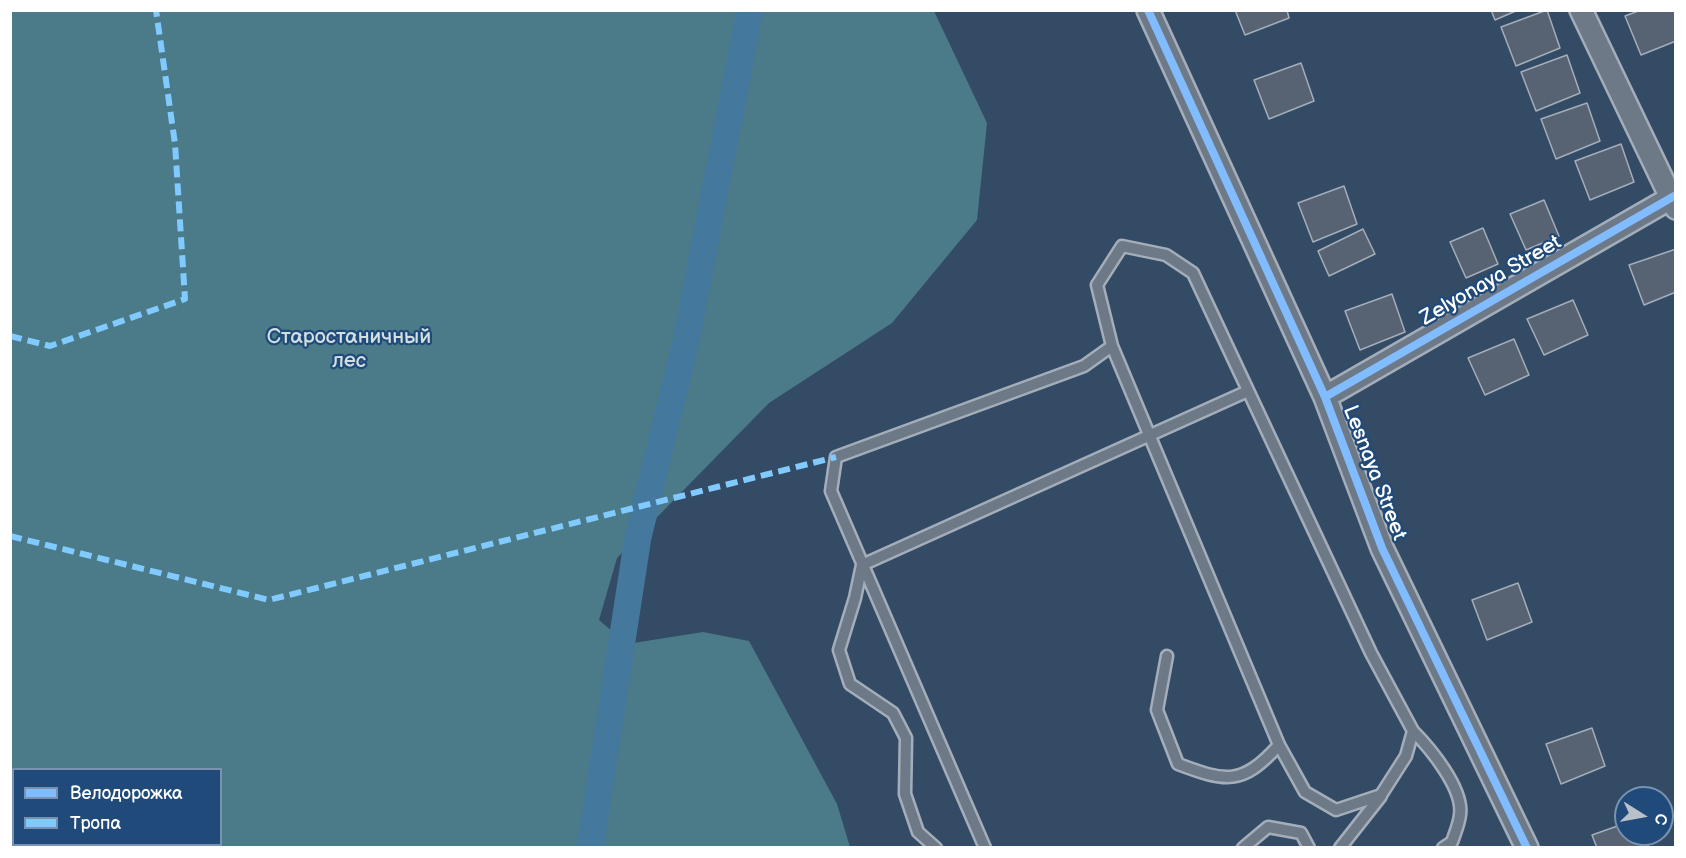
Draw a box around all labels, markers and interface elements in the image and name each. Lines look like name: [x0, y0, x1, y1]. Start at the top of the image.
street label: Zelyonaya Street: [1416, 230, 1566, 332]
park label: Старостаничный лес: [267, 325, 431, 375]
street label: Lesnaya Street: [1337, 402, 1411, 544]
legend: [12, 768, 222, 846]
text: Велодорожка: [70, 783, 183, 804]
north arrow: [1614, 786, 1674, 846]
text: С: [1650, 812, 1671, 826]
text: Тропа: [70, 813, 121, 834]

